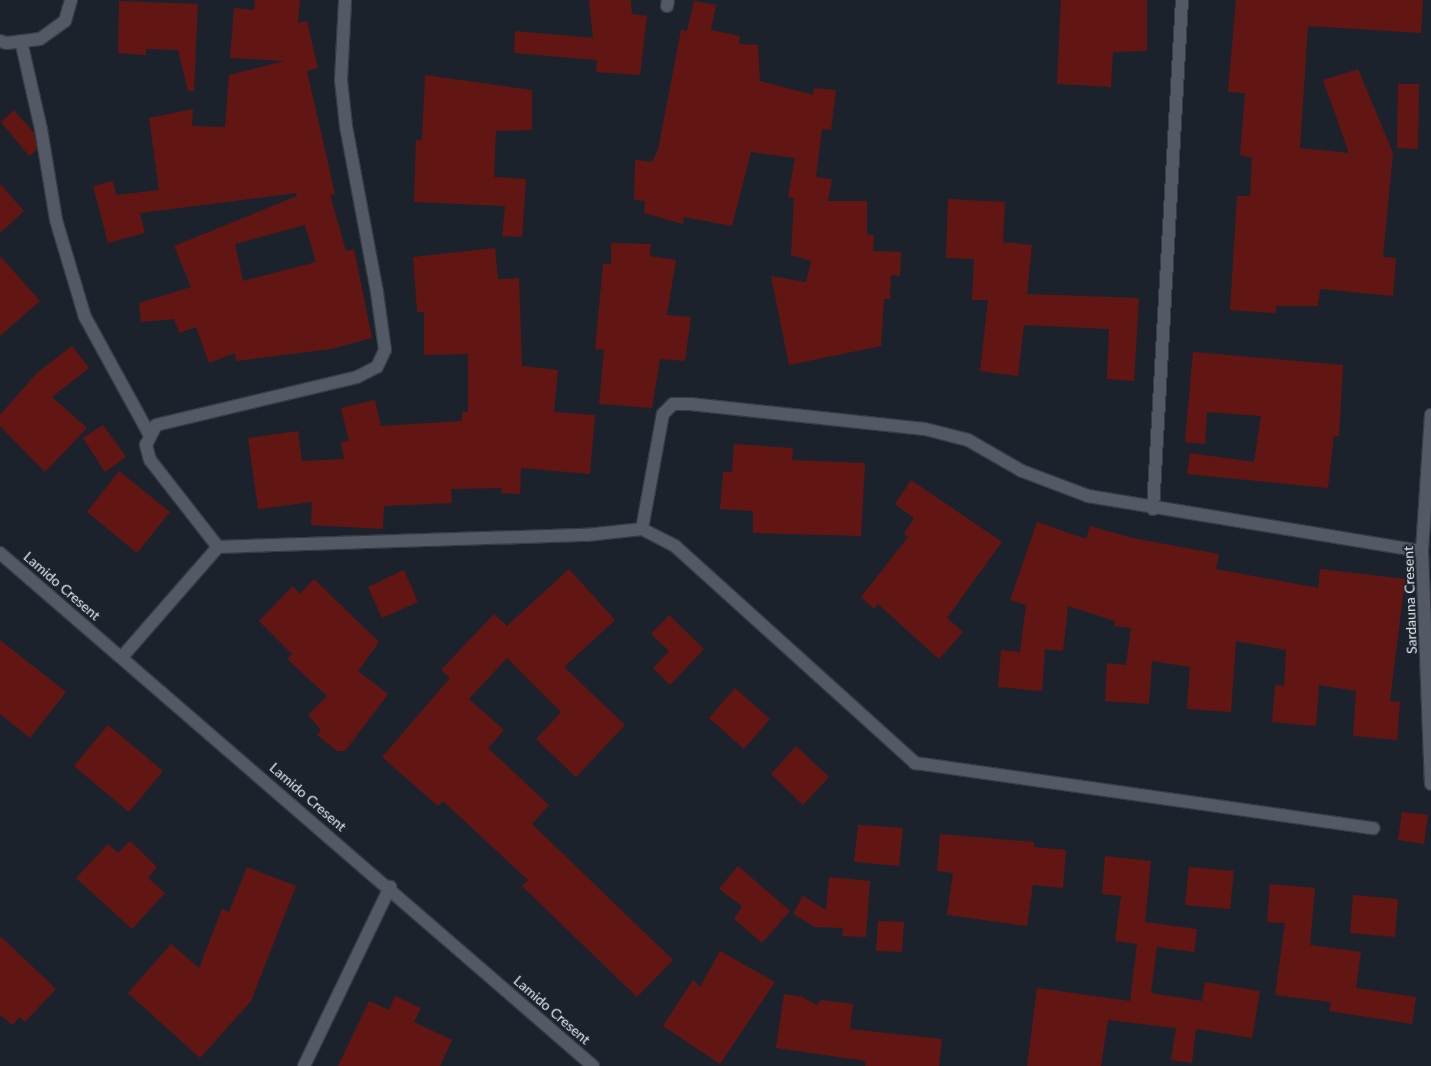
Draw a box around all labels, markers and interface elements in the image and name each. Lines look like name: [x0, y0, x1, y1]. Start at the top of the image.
street label: Sardauna Cresent: [1400, 546, 1420, 654]
street label: Lamido Cresent: [20, 548, 104, 624]
street label: Lamido Cresent: [266, 759, 350, 835]
street label: Lamido Cresent: [510, 972, 594, 1048]

